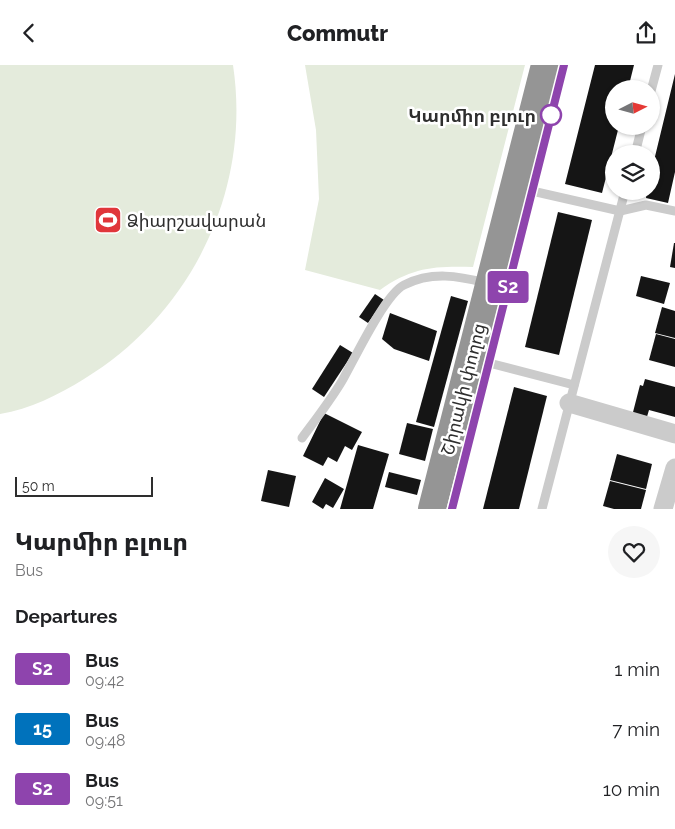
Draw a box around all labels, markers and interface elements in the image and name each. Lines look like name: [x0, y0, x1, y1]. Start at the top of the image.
icon: back: [15, 19, 43, 47]
icon: share: [632, 19, 660, 47]
text: Commutr: [287, 20, 388, 46]
north arrow: [605, 80, 660, 135]
map controls: [605, 80, 660, 200]
marker: Կարմիր բլուր: [540, 104, 562, 126]
place label: Կարմիր բլուր: [408, 105, 536, 126]
button: layers: [605, 145, 660, 200]
sports icon: Ձիարշավարան: [93, 205, 123, 235]
place label: Ձիարշավարան: [127, 210, 266, 231]
line badge: Տ2: [486, 271, 530, 303]
text: Տ2: [498, 276, 518, 297]
street label: Շիրակի փողոց: [436, 321, 490, 457]
scale bar: [15, 474, 152, 497]
text: 50 m: [22, 478, 55, 494]
button: heart: [608, 526, 660, 578]
text: Կարմիր բլուր: [15, 527, 188, 556]
text: Bus: [15, 561, 43, 580]
text: Departures: [15, 605, 117, 627]
text: Bus: [85, 649, 119, 671]
text: Տ2: [32, 658, 53, 679]
text: 1 min: [614, 658, 660, 680]
text: 09:42: [85, 671, 124, 690]
text: Bus: [85, 709, 119, 731]
text: 15: [33, 718, 52, 739]
text: 7 min: [612, 718, 660, 740]
text: 09:48: [85, 731, 125, 750]
text: Bus: [85, 769, 119, 791]
text: Տ2: [32, 778, 53, 799]
text: 10 min: [603, 778, 660, 800]
text: 09:51: [85, 791, 123, 810]

